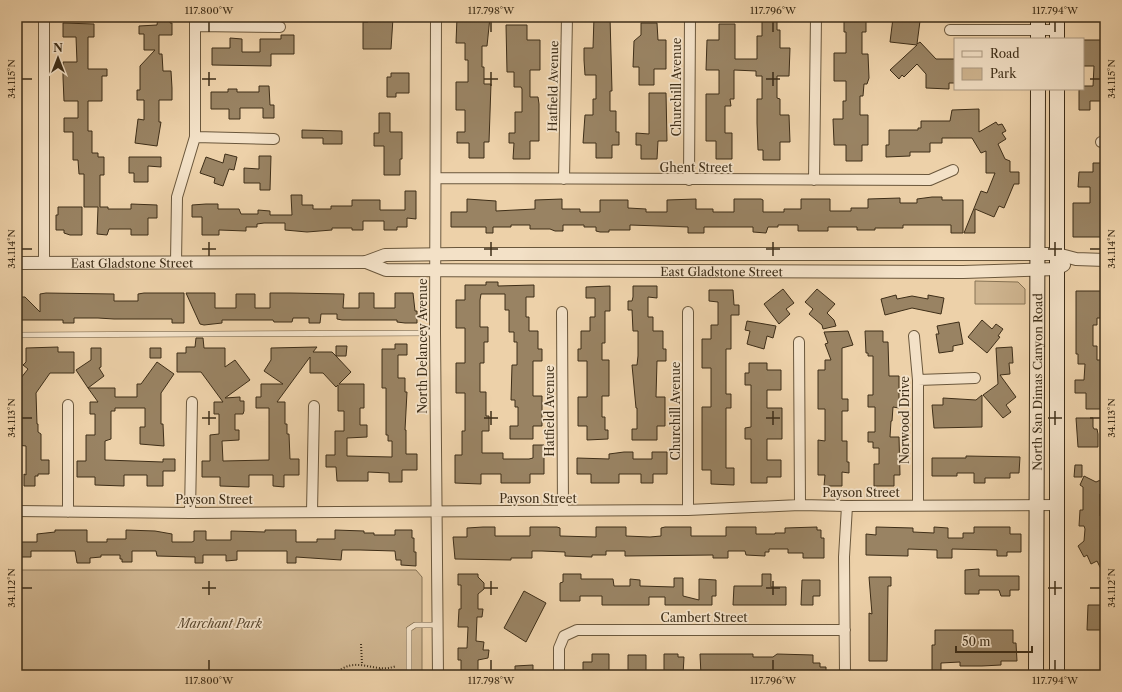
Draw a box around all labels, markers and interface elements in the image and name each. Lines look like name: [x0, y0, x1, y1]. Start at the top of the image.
text: 117.800°W: [185, 4, 234, 17]
text: 117.798°W: [468, 4, 515, 17]
text: 117.796°W: [750, 4, 797, 17]
text: 117.794°W: [1032, 4, 1079, 17]
street label: Churchill Avenue: [669, 37, 684, 137]
north arrow: [38, 38, 78, 78]
legend: [954, 38, 1084, 90]
street label: Hatfield Avenue: [545, 40, 561, 132]
text: N: [53, 41, 63, 55]
text: Road: [990, 46, 1020, 61]
text: 34.115°N: [5, 59, 18, 99]
text: 34.115°N: [1105, 59, 1118, 99]
text: Park: [990, 66, 1017, 81]
street label: Ghent Street: [660, 160, 733, 175]
text: 34.114°N: [5, 229, 18, 269]
text: 34.114°N: [1105, 229, 1118, 269]
street label: East Gladstone Street: [71, 255, 194, 270]
street label: East Gladstone Street: [660, 263, 783, 279]
street label: North Delancey Avenue: [415, 278, 430, 414]
street label: North San Dimas Canyon Road: [1029, 293, 1045, 471]
street label: Churchill Avenue: [668, 361, 683, 461]
street label: Hatfield Avenue: [542, 365, 557, 457]
street label: Norwood Drive: [897, 376, 912, 464]
text: 34.113°N: [5, 398, 18, 438]
text: 34.113°N: [1105, 398, 1118, 438]
street label: Payson Street: [822, 485, 901, 500]
street label: Payson Street: [499, 491, 578, 506]
street label: Payson Street: [175, 492, 254, 507]
text: 34.112°N: [5, 568, 18, 608]
text: 34.112°N: [1105, 568, 1118, 608]
street label: Cambert Street: [660, 610, 748, 625]
park label: Marchant Park: [176, 616, 263, 631]
scale bar: [956, 628, 1032, 654]
text: 50 m: [962, 634, 991, 649]
text: 117.800°W: [185, 674, 234, 687]
text: 117.798°W: [468, 674, 515, 687]
text: 117.796°W: [750, 674, 797, 687]
text: 117.794°W: [1032, 674, 1079, 687]

